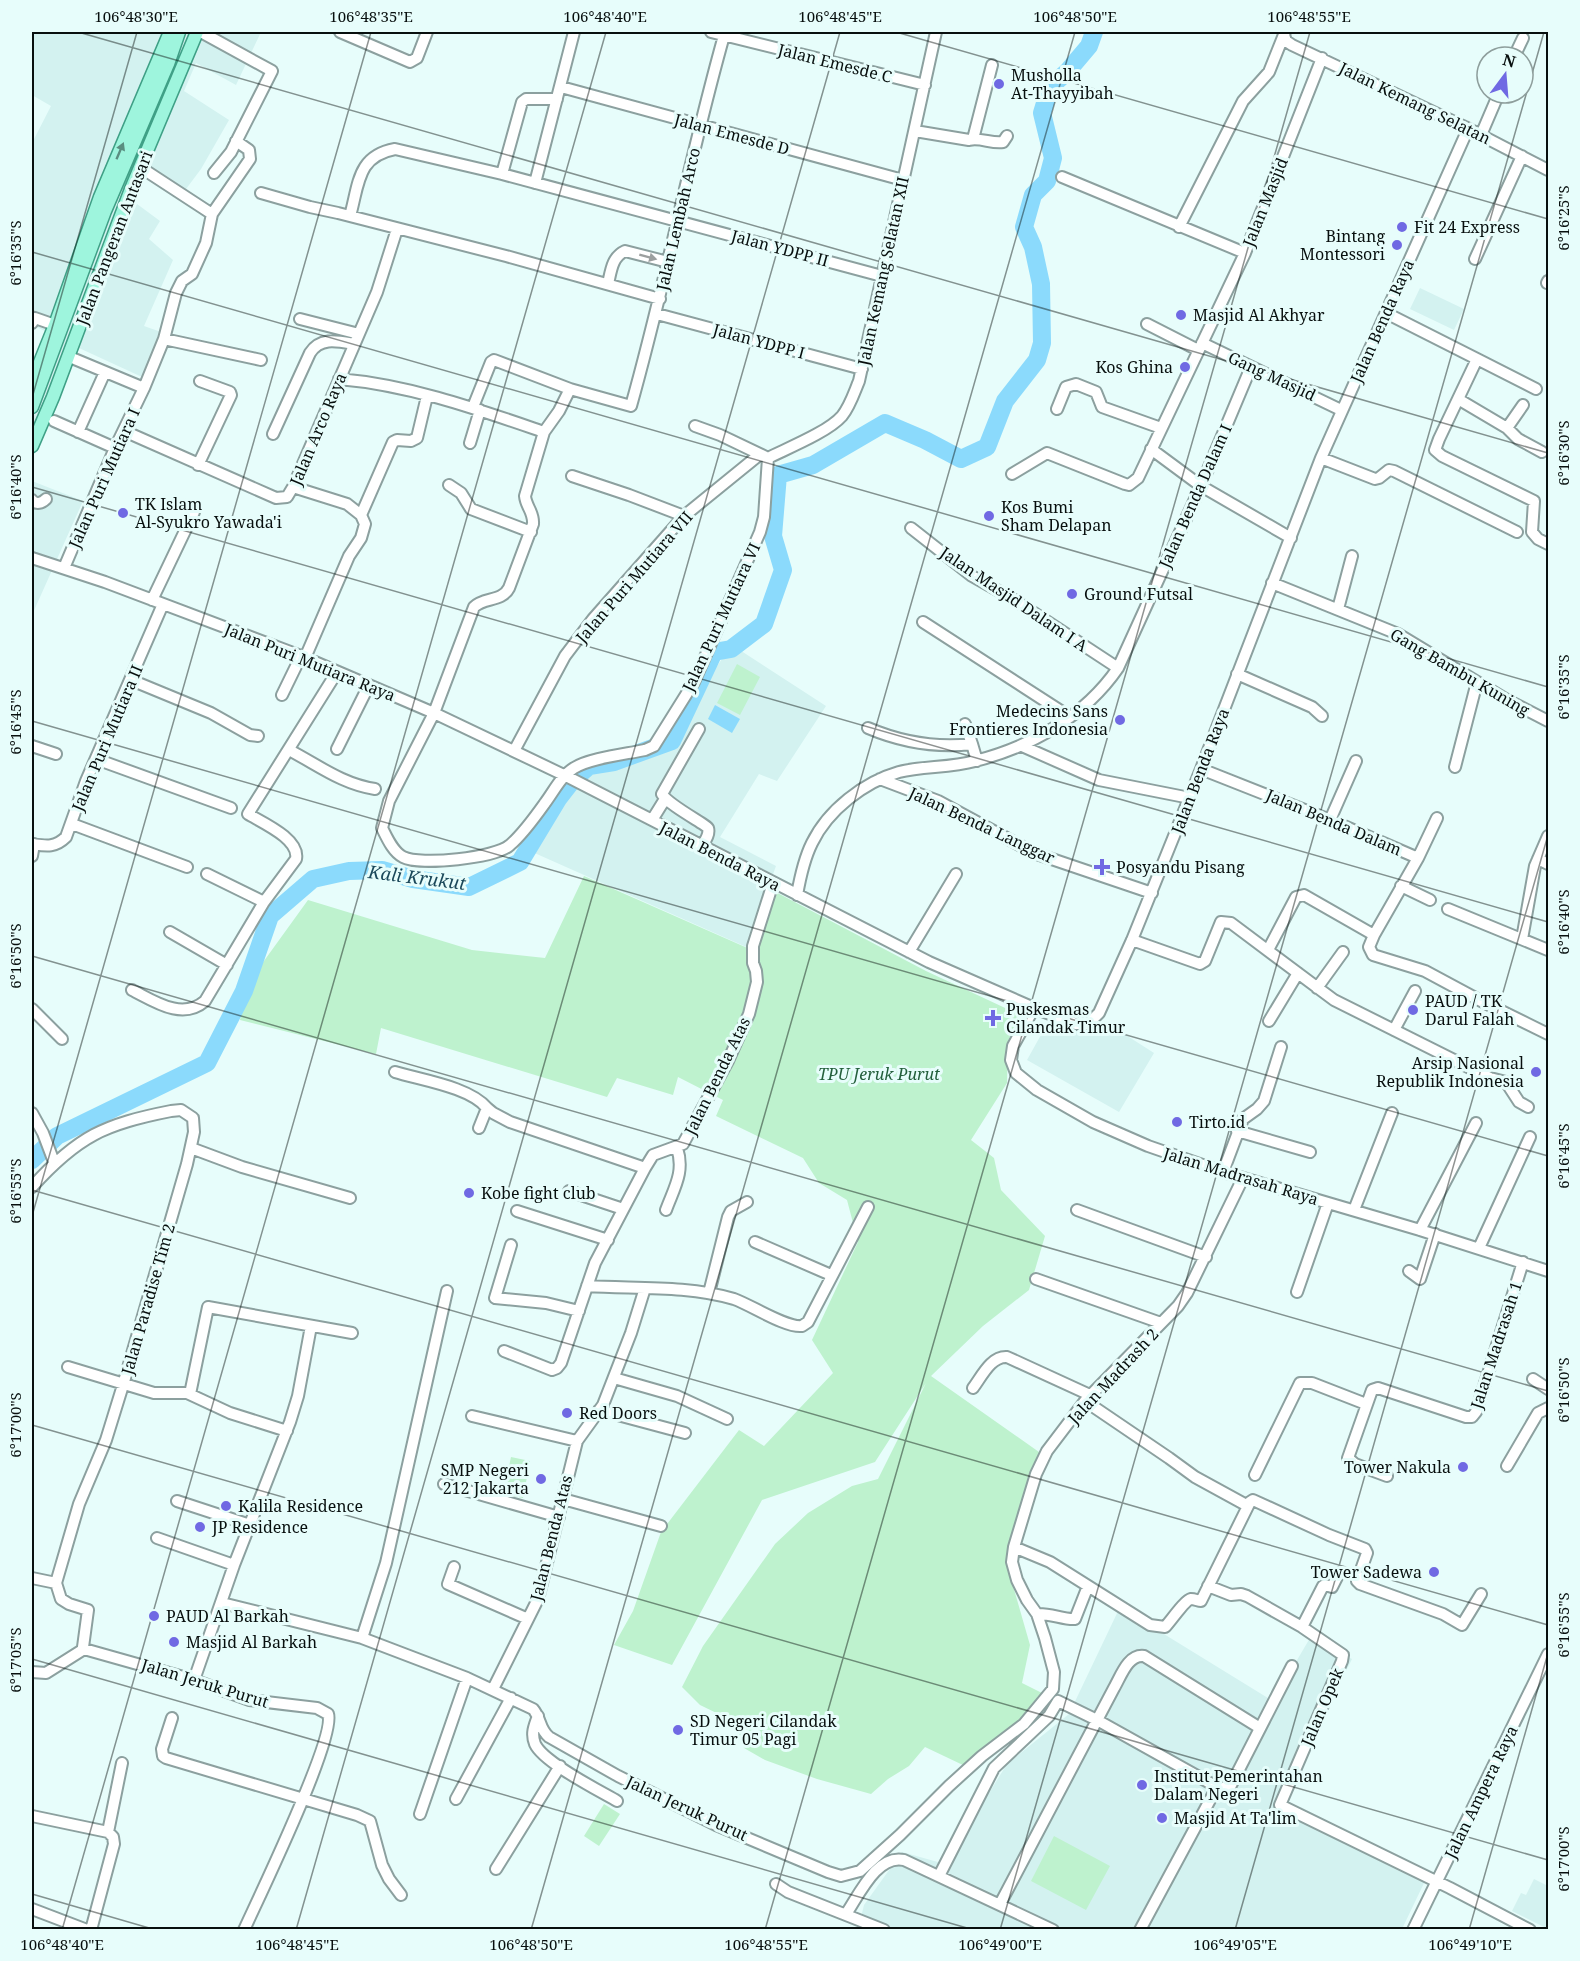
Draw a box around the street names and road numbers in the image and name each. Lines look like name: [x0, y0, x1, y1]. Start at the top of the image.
street label: Jalan Emesde C: [775, 38, 894, 88]
street label: Jalan Kemang Selatan: [1335, 56, 1494, 149]
street label: Jalan Emesde D: [671, 108, 792, 160]
street label: Jalan Lembah Arco: [651, 145, 705, 294]
street label: Jalan Pangeran Antasari: [70, 148, 157, 329]
street label: Jalan Masjid: [1237, 154, 1293, 251]
street label: Jalan Kemang Selatan XII: [852, 174, 914, 368]
street label: Jalan YDPP II: [728, 224, 831, 272]
street label: Jalan Benda Raya: [1345, 256, 1419, 387]
street label: Jalan YDPP I: [710, 318, 807, 364]
street label: Gang Masjid: [1225, 346, 1320, 406]
street label: Jalan Arco Raya: [284, 369, 352, 490]
street label: Jalan Puri Mutiara I: [63, 404, 145, 552]
street label: Jalan Benda Dalam I: [1153, 420, 1237, 572]
street label: Jalan Puri Mutiara VII: [570, 506, 697, 648]
street label: Jalan Puri Mutiara VI: [676, 539, 765, 696]
street label: Jalan Masjid Dalam I A: [935, 541, 1093, 657]
street label: Jalan Puri Mutiara Raya: [220, 617, 399, 706]
street label: Gang Bambu Kuning: [1386, 623, 1534, 721]
street label: Jalan Puri Mutiara II: [66, 661, 148, 815]
street label: Jalan Benda Raya: [1166, 705, 1234, 838]
street label: Jalan Benda Langgar: [905, 781, 1059, 869]
street label: Jalan Benda Dalam: [1262, 783, 1405, 860]
street label: Jalan Benda Raya: [655, 816, 784, 896]
street label: Jalan Benda Atas: [678, 1013, 755, 1140]
street label: Jalan Madrasah Raya: [1160, 1142, 1321, 1210]
street label: Jalan Paradise Tim 2: [116, 1221, 180, 1378]
street label: Jalan Madrasah 1: [1465, 1278, 1527, 1412]
street label: Jalan Madrash 2: [1062, 1323, 1163, 1429]
street label: Jalan Benda Atas: [525, 1473, 577, 1604]
street label: Jalan Jeruk Purut: [138, 1653, 272, 1713]
street label: Jalan Opek: [1295, 1664, 1349, 1750]
street label: Jalan Ampera Raya: [1439, 1722, 1523, 1863]
street label: Jalan Jeruk Purut: [622, 1770, 752, 1846]

